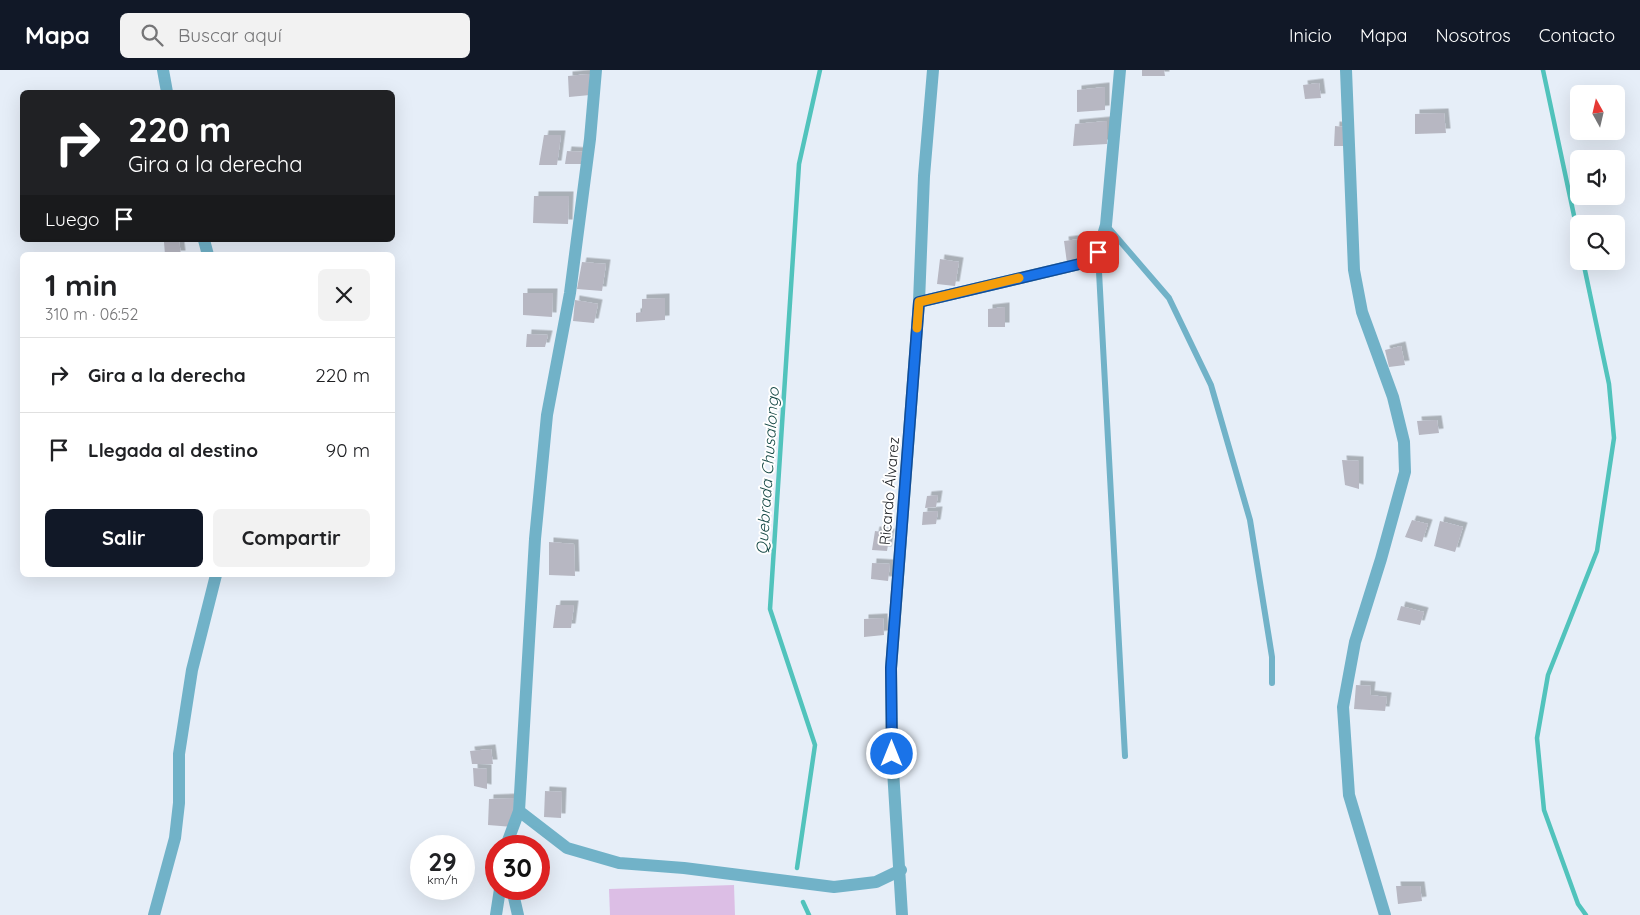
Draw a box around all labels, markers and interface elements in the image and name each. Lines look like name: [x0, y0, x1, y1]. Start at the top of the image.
search box: [120, 13, 470, 58]
text: Mapa: [25, 20, 90, 50]
icon: search: [138, 21, 166, 49]
text: Buscar aquí: [178, 23, 282, 47]
text: Inicio: [1289, 24, 1332, 47]
text: Mapa: [1360, 24, 1408, 47]
text: Nosotros: [1436, 24, 1511, 47]
text: Contacto: [1539, 24, 1615, 47]
north arrow: [1570, 85, 1625, 140]
map controls: [1570, 85, 1625, 270]
text: 220 m: [128, 107, 231, 151]
icon: right: [45, 110, 110, 175]
text: Gira a la derecha: [128, 150, 303, 178]
button: sound: [1570, 150, 1625, 205]
icon: arrive: [110, 205, 138, 233]
text: Luego: [45, 207, 100, 231]
button: search: [1570, 215, 1625, 270]
pin: [1077, 231, 1119, 273]
icon: arrive: [1084, 238, 1112, 266]
text: 1 min: [45, 266, 118, 304]
button: close: [318, 269, 370, 321]
text: 310 m · 06:52: [45, 304, 138, 324]
icon: right: [45, 361, 73, 389]
text: Gira a la derecha: [88, 363, 246, 387]
text: 220 m: [315, 363, 370, 387]
water label: Quebrada Chusalongo: [751, 385, 783, 555]
icon: arrive: [45, 436, 73, 464]
street label: Ricardo Álvarez: [875, 436, 903, 546]
text: Llegada al destino: [88, 438, 258, 462]
text: 90 m: [326, 438, 370, 462]
button: Salir: [45, 509, 203, 567]
button: Compartir: [213, 509, 370, 567]
position arrow: [865, 727, 917, 779]
speed limit sign: 30: [485, 835, 550, 900]
text: 29: [428, 846, 457, 877]
text: km/h: [427, 872, 458, 887]

